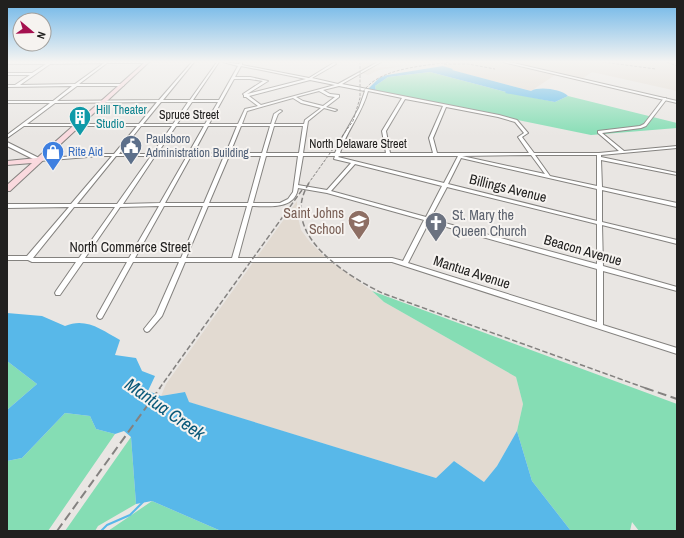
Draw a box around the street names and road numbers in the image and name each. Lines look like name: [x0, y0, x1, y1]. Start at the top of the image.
street label: Spruce Street: [159, 107, 219, 123]
street label: North Delaware Street: [309, 136, 407, 152]
street label: Billings Avenue: [468, 170, 548, 206]
street label: Beacon Avenue: [542, 230, 624, 270]
street label: North Commerce Street: [69, 238, 191, 256]
street label: Mantua Avenue: [431, 251, 513, 293]

